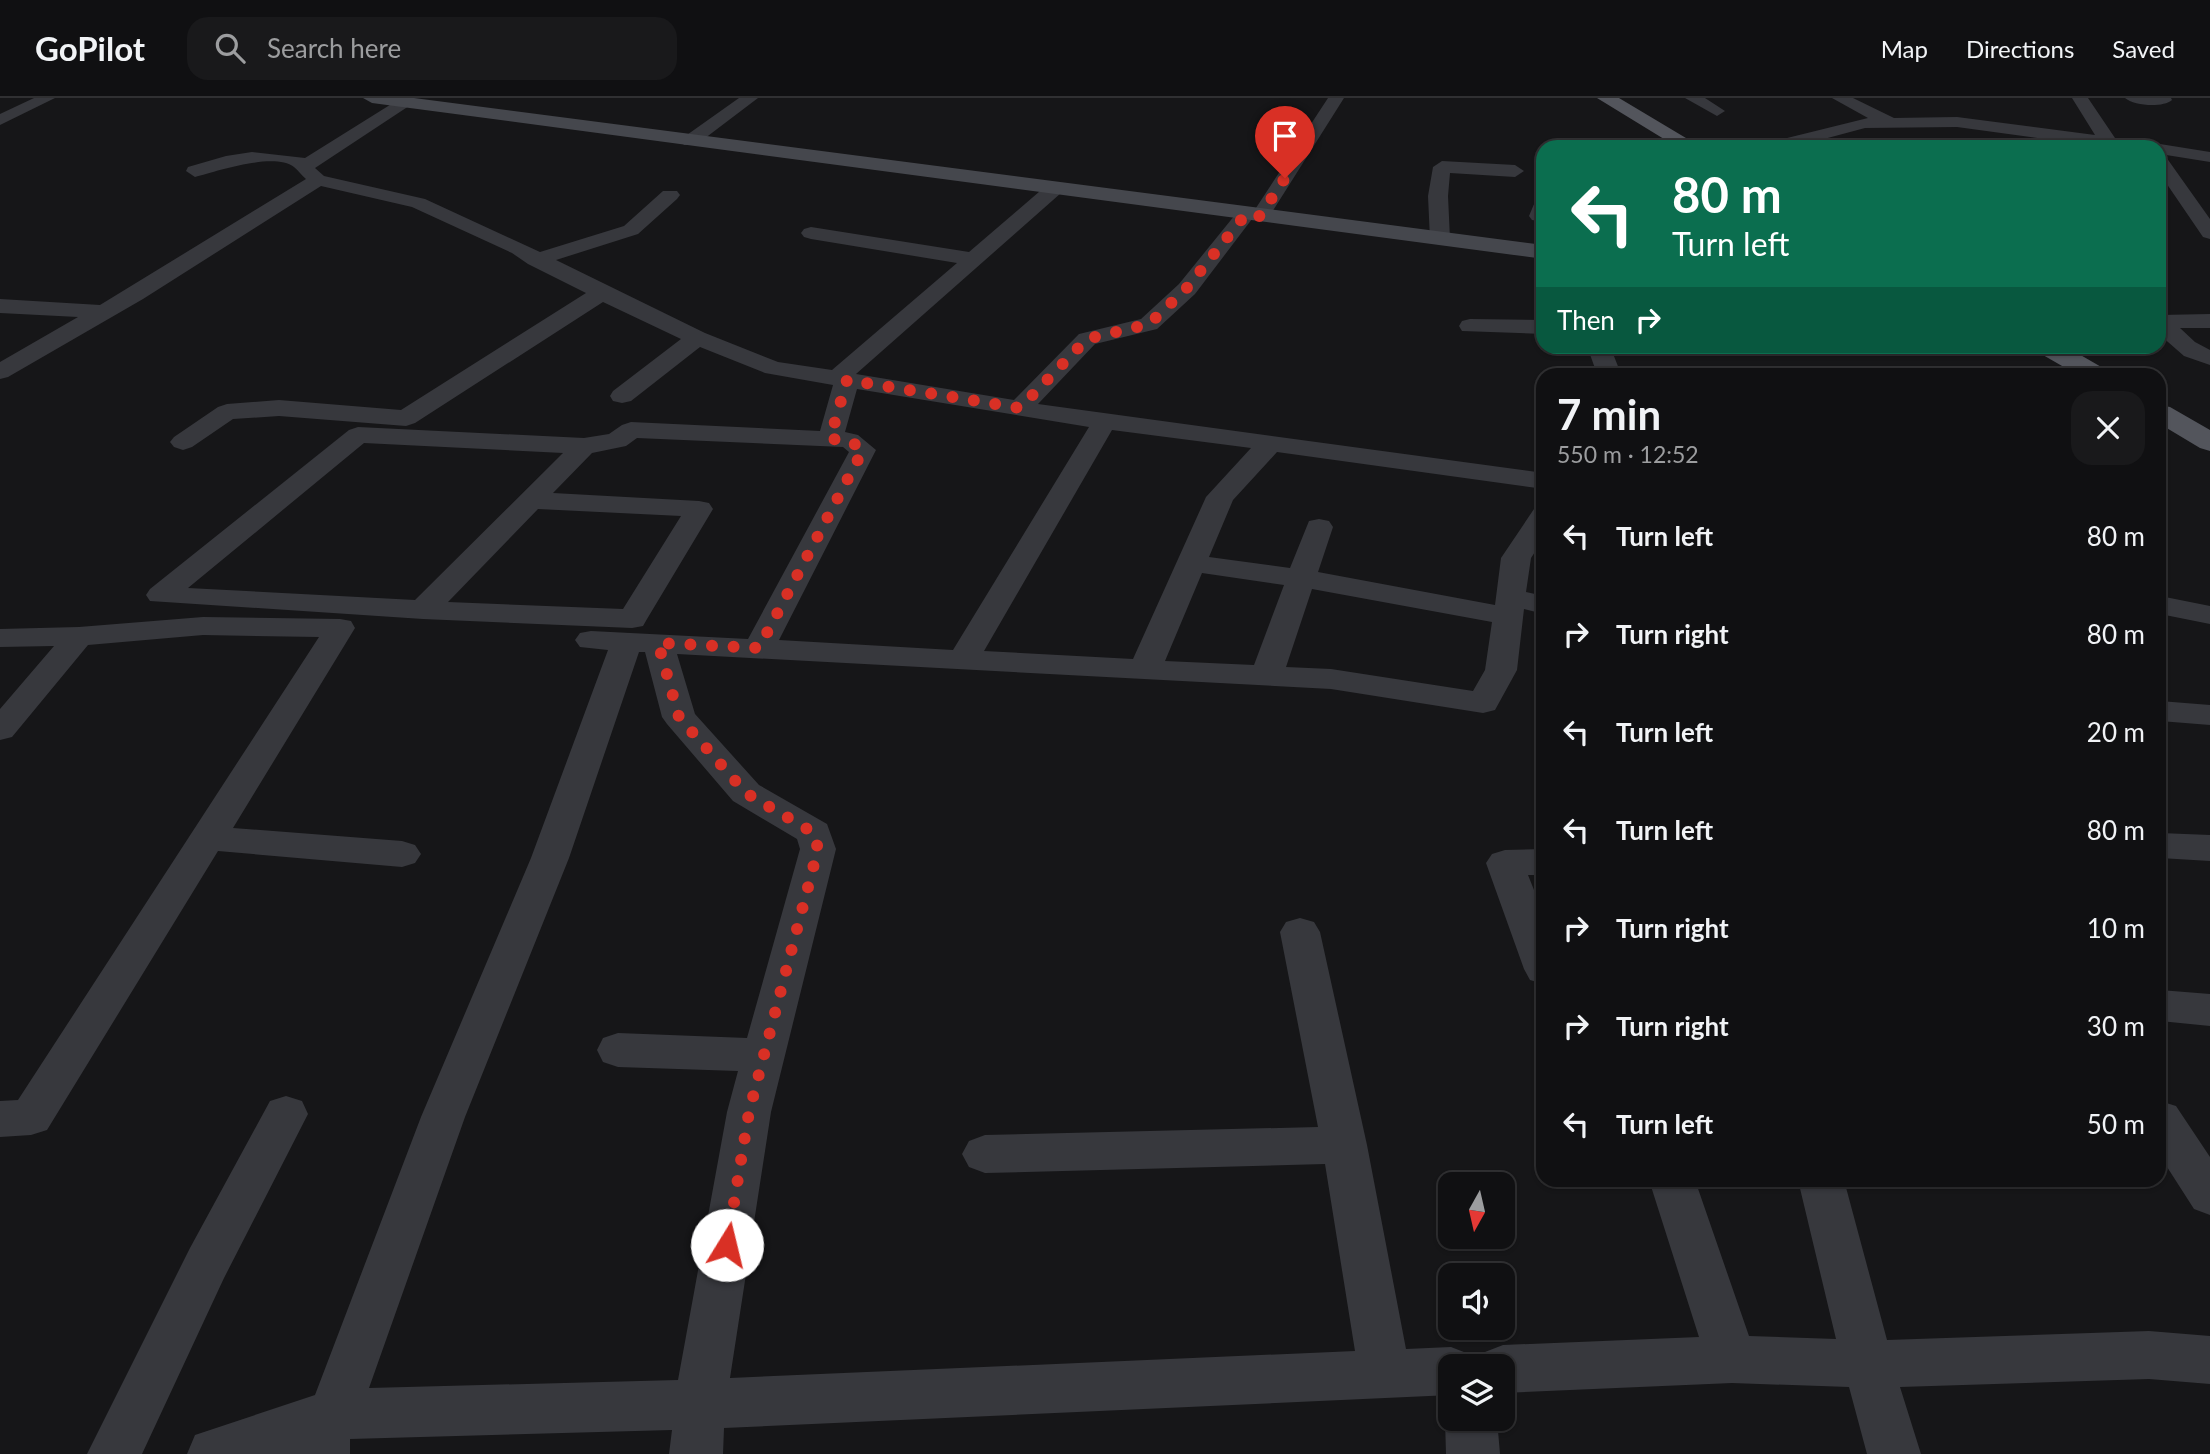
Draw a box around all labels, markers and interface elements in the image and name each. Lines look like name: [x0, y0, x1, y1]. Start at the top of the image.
search box: [187, 17, 677, 80]
text: GoPilot: [35, 28, 145, 68]
icon: search: [211, 29, 249, 67]
text: Search here: [267, 32, 401, 64]
text: Map: [1881, 34, 1928, 63]
text: Directions: [1966, 34, 2074, 63]
text: Saved: [2112, 34, 2175, 63]
pin: [1255, 106, 1315, 178]
icon: arrive: [1266, 117, 1304, 155]
text: 80 m: [1672, 165, 1782, 223]
icon: left: [1557, 168, 1648, 259]
text: Turn left: [1672, 224, 1789, 263]
icon: right: [1629, 301, 1667, 339]
text: Then: [1557, 304, 1615, 336]
text: 7 min: [1557, 389, 1661, 439]
button: close: [2071, 391, 2145, 465]
text: 550 m · 12:52: [1557, 440, 1699, 468]
icon: left: [1557, 517, 1595, 555]
text: Turn left: [1616, 520, 1713, 552]
text: 80 m: [2087, 520, 2145, 552]
icon: right: [1557, 615, 1595, 653]
text: Turn right: [1616, 618, 1729, 650]
text: 80 m: [2087, 618, 2145, 650]
icon: left: [1557, 713, 1595, 751]
text: Turn left: [1616, 716, 1713, 748]
text: 20 m: [2087, 716, 2145, 748]
icon: left: [1557, 811, 1595, 849]
text: Turn left: [1616, 814, 1713, 846]
text: 80 m: [2087, 814, 2145, 846]
icon: right: [1557, 909, 1595, 947]
text: Turn right: [1616, 912, 1729, 944]
text: 10 m: [2087, 912, 2145, 944]
icon: right: [1557, 1007, 1595, 1045]
text: Turn right: [1616, 1010, 1729, 1042]
text: 30 m: [2087, 1010, 2145, 1042]
icon: left: [1557, 1105, 1595, 1143]
text: Turn left: [1616, 1108, 1713, 1140]
text: 50 m: [2087, 1108, 2145, 1140]
north arrow: [1438, 1172, 1516, 1250]
map controls: [1438, 1172, 1515, 1431]
position arrow: [690, 1208, 764, 1282]
button: sound: [1438, 1263, 1515, 1340]
button: layers: [1438, 1354, 1515, 1431]

